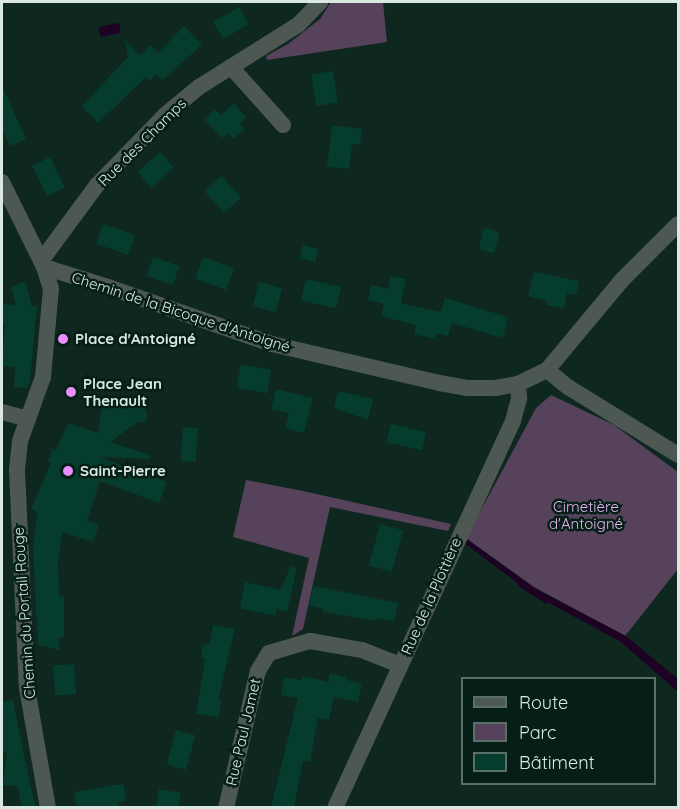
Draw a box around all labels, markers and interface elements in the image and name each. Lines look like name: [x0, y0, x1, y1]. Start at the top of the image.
street label: Rue des Champs: [94, 94, 190, 190]
street label: Chemin de la Bicoque d'Antoigné: [69, 268, 293, 356]
place label: Place d'Antoigné: [75, 330, 196, 348]
marker: Place d'Antoigné: [56, 332, 70, 346]
place label: Place Jean Thenault: [83, 374, 162, 409]
marker: Place Jean Thenault: [64, 385, 78, 399]
place label: Saint-Pierre: [80, 462, 166, 480]
marker: Saint-Pierre: [61, 464, 75, 478]
park label: Cimetière d'Antoigné: [549, 497, 623, 532]
street label: Chemin du Portail Rouge: [9, 527, 39, 699]
street label: Rue de la Plottière: [397, 535, 465, 657]
street label: Rue Paul Jamet: [222, 676, 264, 788]
legend: [461, 677, 656, 785]
text: Route: [519, 691, 568, 714]
text: Parc: [519, 721, 556, 744]
text: Bâtiment: [519, 751, 595, 774]

